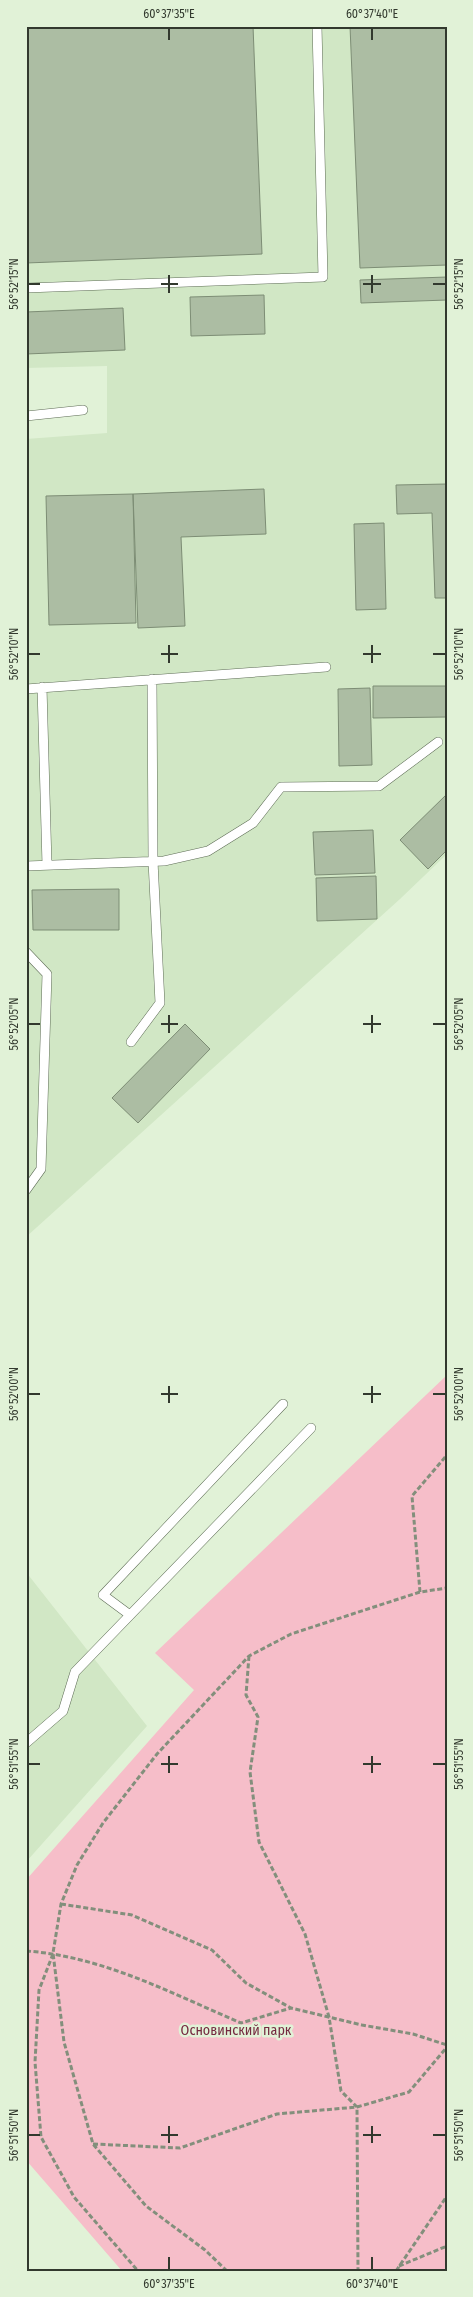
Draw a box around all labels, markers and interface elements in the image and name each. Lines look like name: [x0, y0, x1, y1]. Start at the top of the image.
text: 60°37'35"E: [143, 7, 195, 21]
text: 60°37'40"E: [346, 7, 398, 21]
text: 56°52'15"N: [7, 258, 21, 310]
text: 56°52'15"N: [452, 258, 466, 310]
text: 56°52'10"N: [7, 628, 21, 680]
text: 56°52'10"N: [452, 628, 466, 680]
text: 56°52'05"N: [7, 997, 21, 1051]
text: 56°52'05"N: [452, 997, 466, 1051]
text: 56°52'00"N: [7, 1367, 21, 1421]
text: 56°52'00"N: [452, 1367, 466, 1421]
text: 56°51'55"N: [7, 1738, 21, 1790]
text: 56°51'55"N: [452, 1738, 466, 1790]
park label: Основинский парк: [181, 2022, 292, 2039]
text: 56°51'50"N: [7, 2109, 21, 2161]
text: 56°51'50"N: [452, 2109, 466, 2161]
text: 60°37'35"E: [143, 2277, 195, 2291]
text: 60°37'40"E: [346, 2277, 398, 2291]

